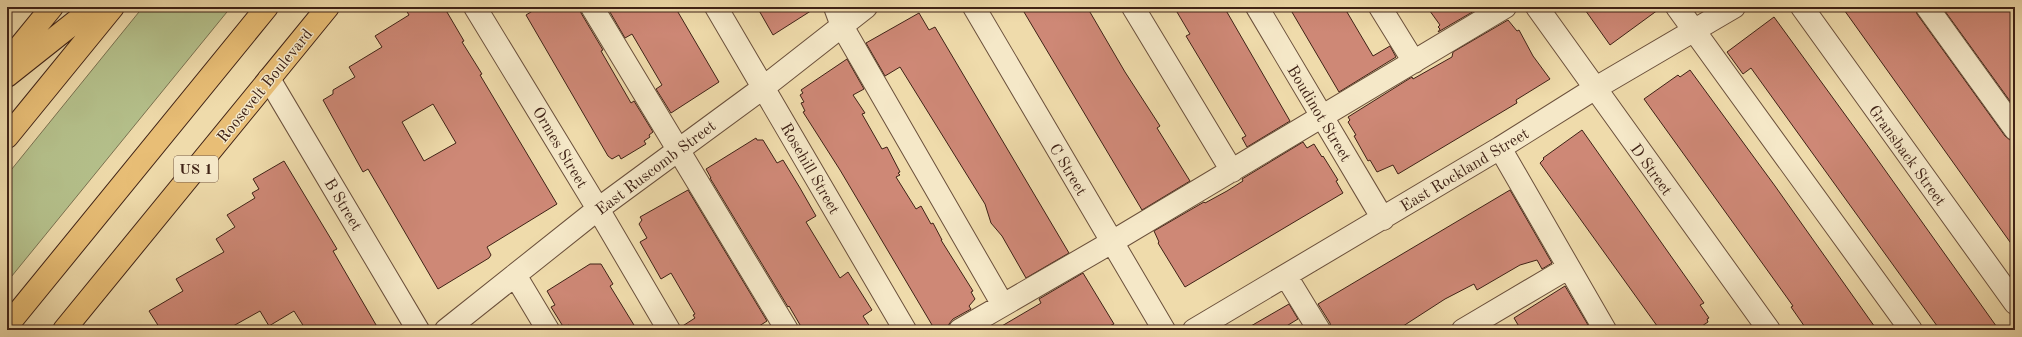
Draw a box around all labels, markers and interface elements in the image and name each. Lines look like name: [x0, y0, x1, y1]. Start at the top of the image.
street label: Roosevelt Boulevard: [215, 26, 316, 146]
street label: Boudinot Street: [1283, 63, 1353, 165]
street label: Gransback Street: [1865, 103, 1948, 210]
street label: Ormes Street: [529, 105, 590, 192]
street label: East Ruscomb Street: [593, 118, 719, 219]
street label: Rosehill Street: [777, 121, 842, 218]
street label: East Rockland Street: [1398, 126, 1532, 215]
street label: C Street: [1046, 141, 1089, 199]
street label: D Street: [1626, 141, 1675, 199]
road number: US 1: [174, 156, 218, 182]
street label: B Street: [321, 176, 364, 234]

